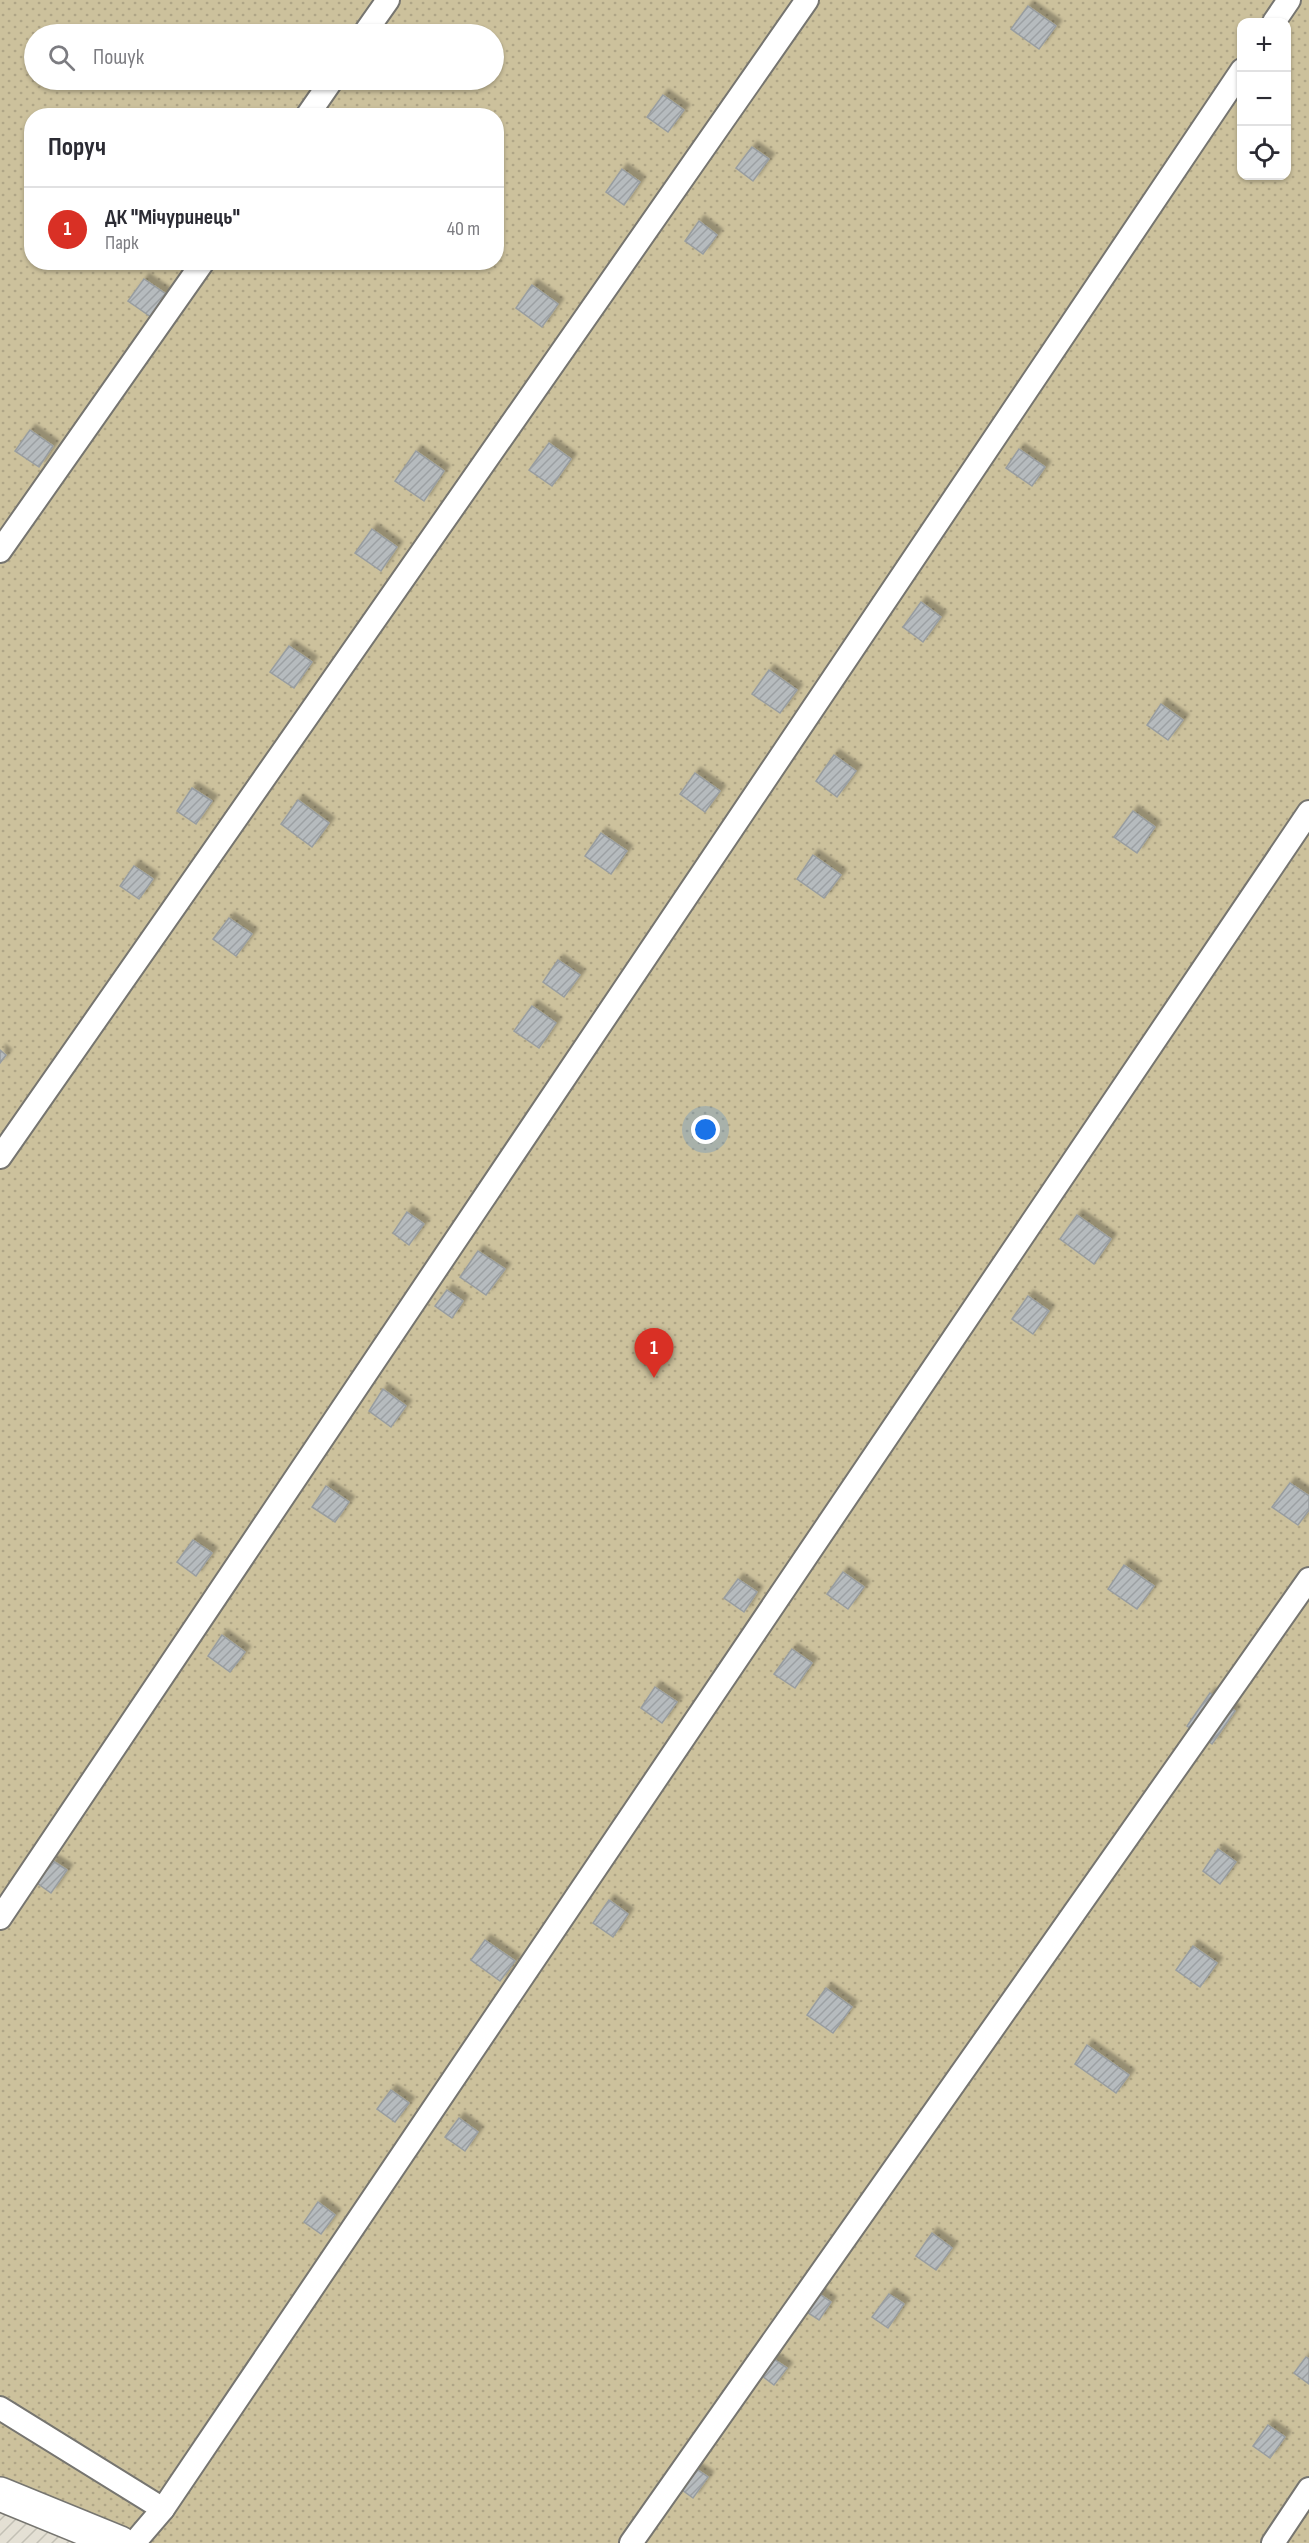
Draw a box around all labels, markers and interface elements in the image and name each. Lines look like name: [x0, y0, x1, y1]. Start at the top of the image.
map controls: [1237, 18, 1291, 180]
button: +: [1237, 18, 1291, 72]
search box: [24, 24, 504, 90]
icon: search: [45, 41, 78, 74]
text: Пошук: [93, 44, 144, 71]
button: −: [1237, 72, 1291, 126]
button: locate: [1237, 126, 1291, 180]
text: Поруч: [48, 132, 106, 163]
text: ДК "Мічуринець": [105, 204, 240, 231]
text: 1: [64, 217, 71, 241]
text: 40 m: [447, 217, 480, 241]
text: Парк: [105, 231, 139, 255]
your location: [691, 1115, 720, 1144]
pin: 1: [634, 1328, 674, 1378]

